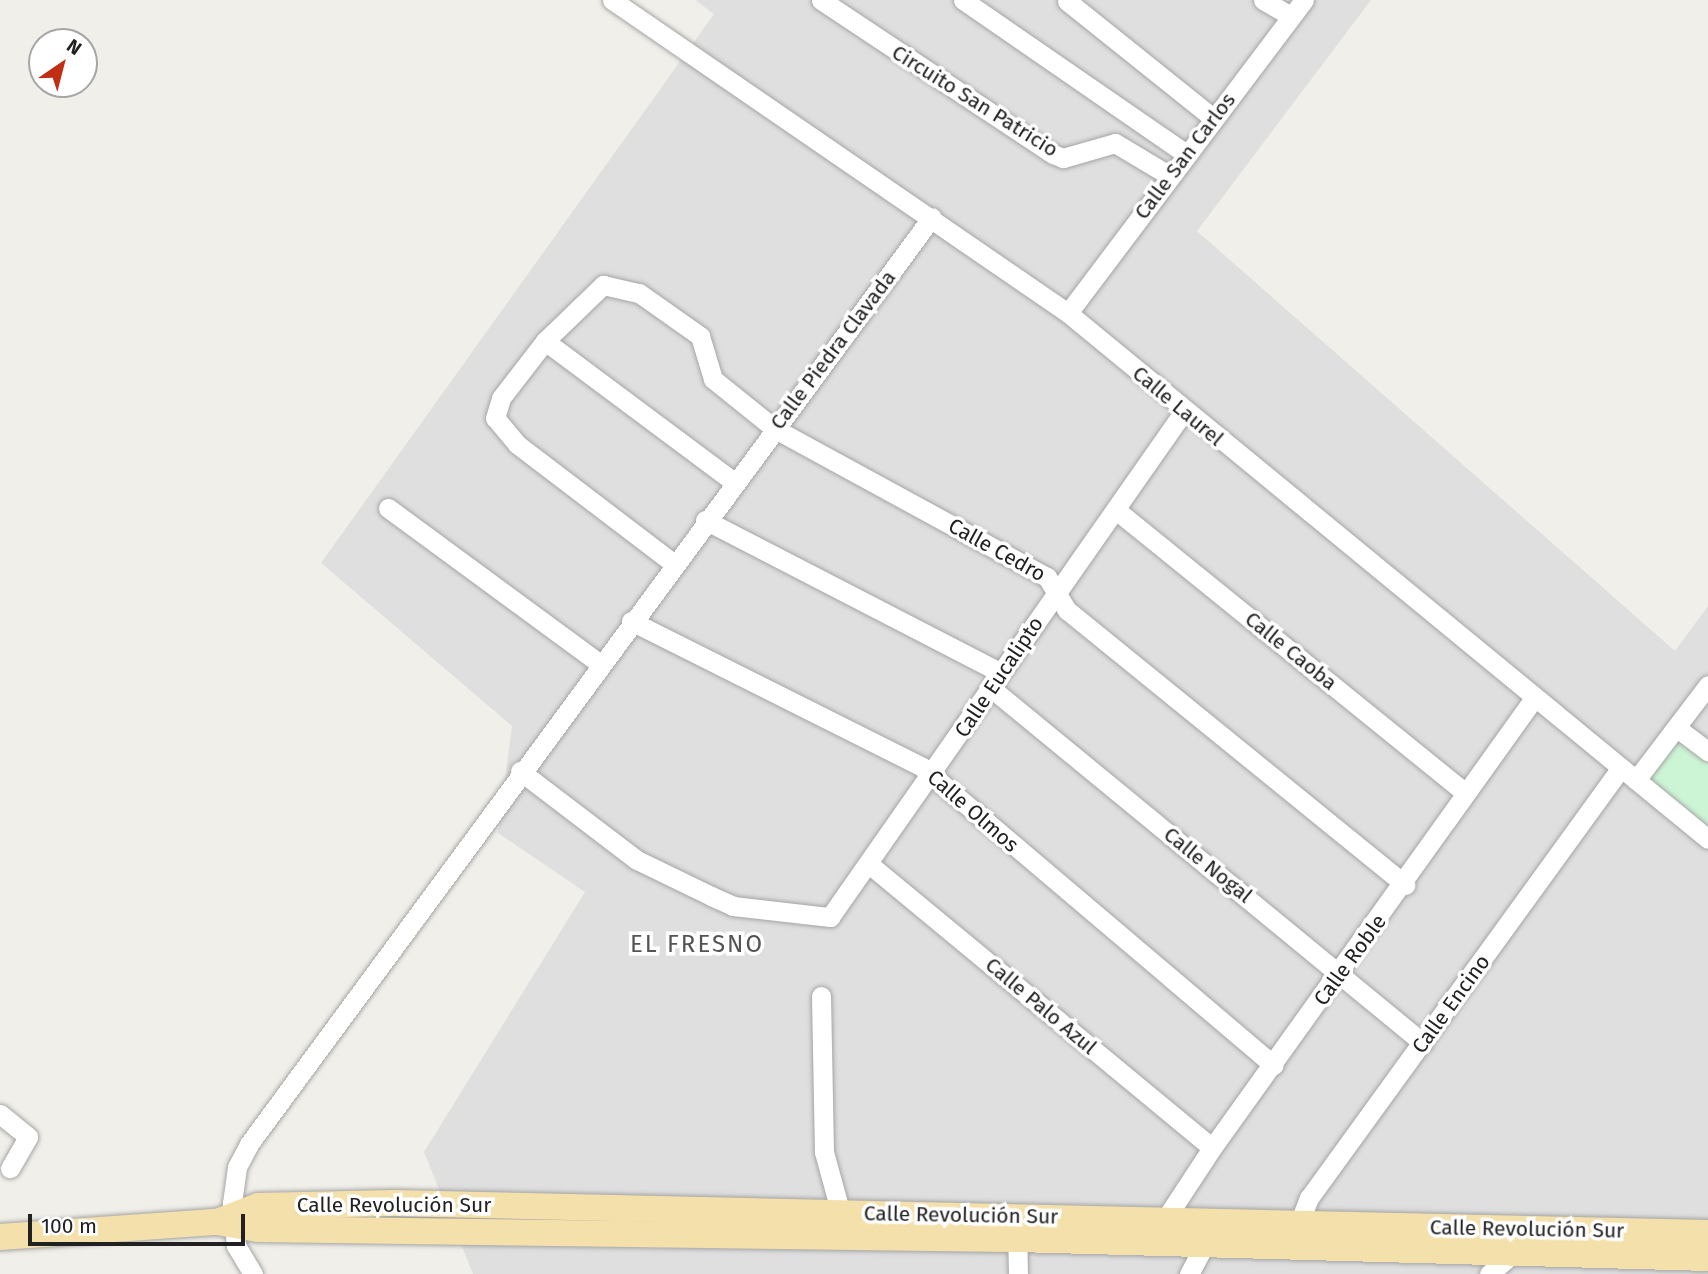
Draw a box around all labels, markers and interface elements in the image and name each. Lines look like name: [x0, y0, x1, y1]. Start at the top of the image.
north arrow: [28, 28, 98, 98]
text: N: [62, 34, 86, 60]
street label: Circuito San Patricio: [887, 40, 1063, 162]
street label: Calle San Carlos: [1129, 88, 1241, 224]
street label: Calle Piedra Clavada: [765, 266, 901, 434]
street label: Calle Laurel: [1127, 361, 1229, 451]
street label: Calle Cedro: [944, 513, 1050, 587]
street label: Calle Caoba: [1240, 606, 1342, 696]
street label: Calle Eucalipto: [949, 612, 1049, 742]
street label: Calle Olmos: [922, 765, 1024, 857]
street label: Calle Nogal: [1159, 822, 1257, 908]
street label: Calle Roble: [1308, 909, 1392, 1011]
district label: EL FRESNO: [631, 931, 763, 959]
street label: Calle Encino: [1407, 950, 1495, 1058]
street label: Calle Palo Azul: [980, 952, 1102, 1060]
street label: Calle Revolución Sur: [297, 1192, 491, 1218]
scale bar: [32, 1200, 248, 1244]
street label: Calle Revolución Sur: [864, 1201, 1058, 1229]
text: 100 m: [41, 1213, 97, 1239]
street label: Calle Revolución Sur: [1430, 1215, 1624, 1243]

